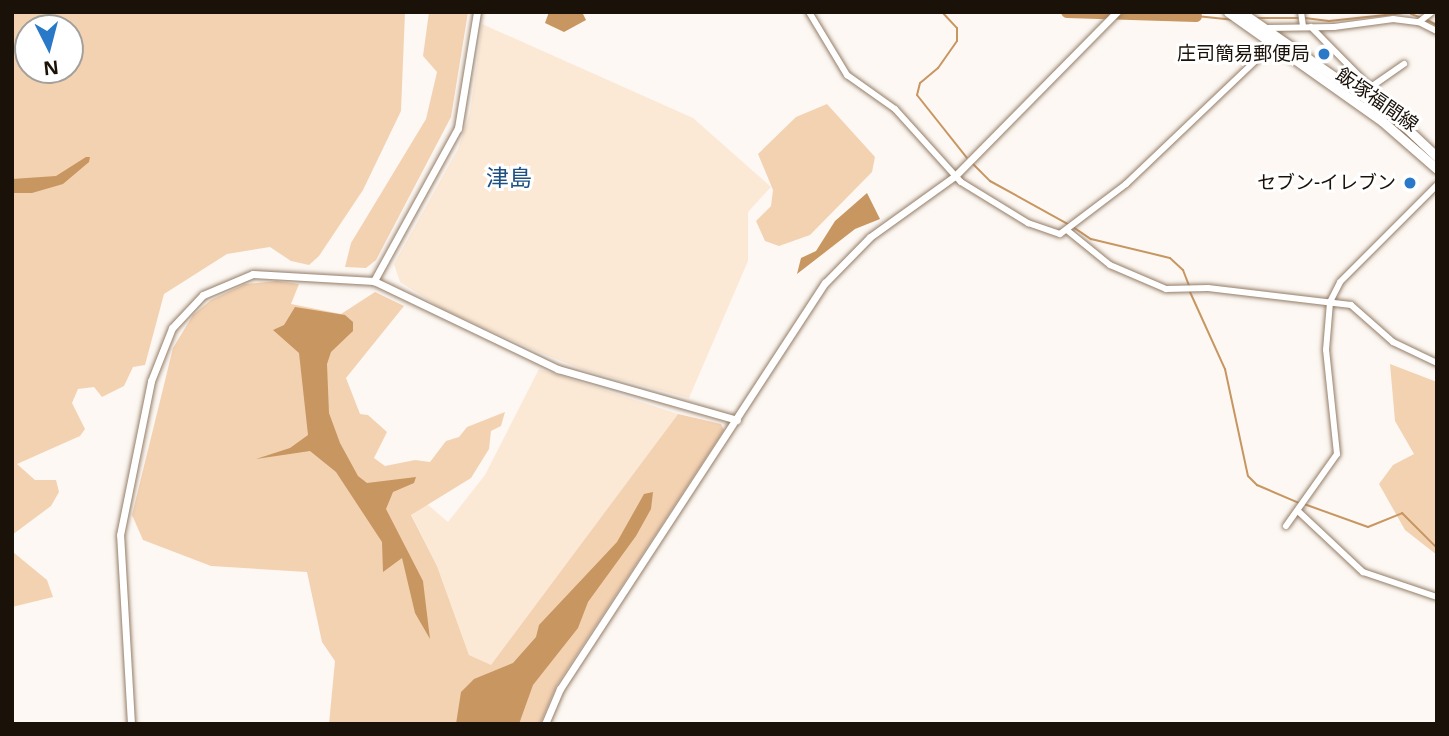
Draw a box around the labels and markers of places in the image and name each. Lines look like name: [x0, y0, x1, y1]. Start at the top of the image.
place label: 庄司簡易郵便局: [1177, 43, 1310, 65]
marker: 庄司簡易郵便局: [1316, 46, 1332, 62]
place label: セブン-イレブン: [1257, 172, 1396, 194]
marker: セブン-イレブン: [1402, 175, 1418, 191]

